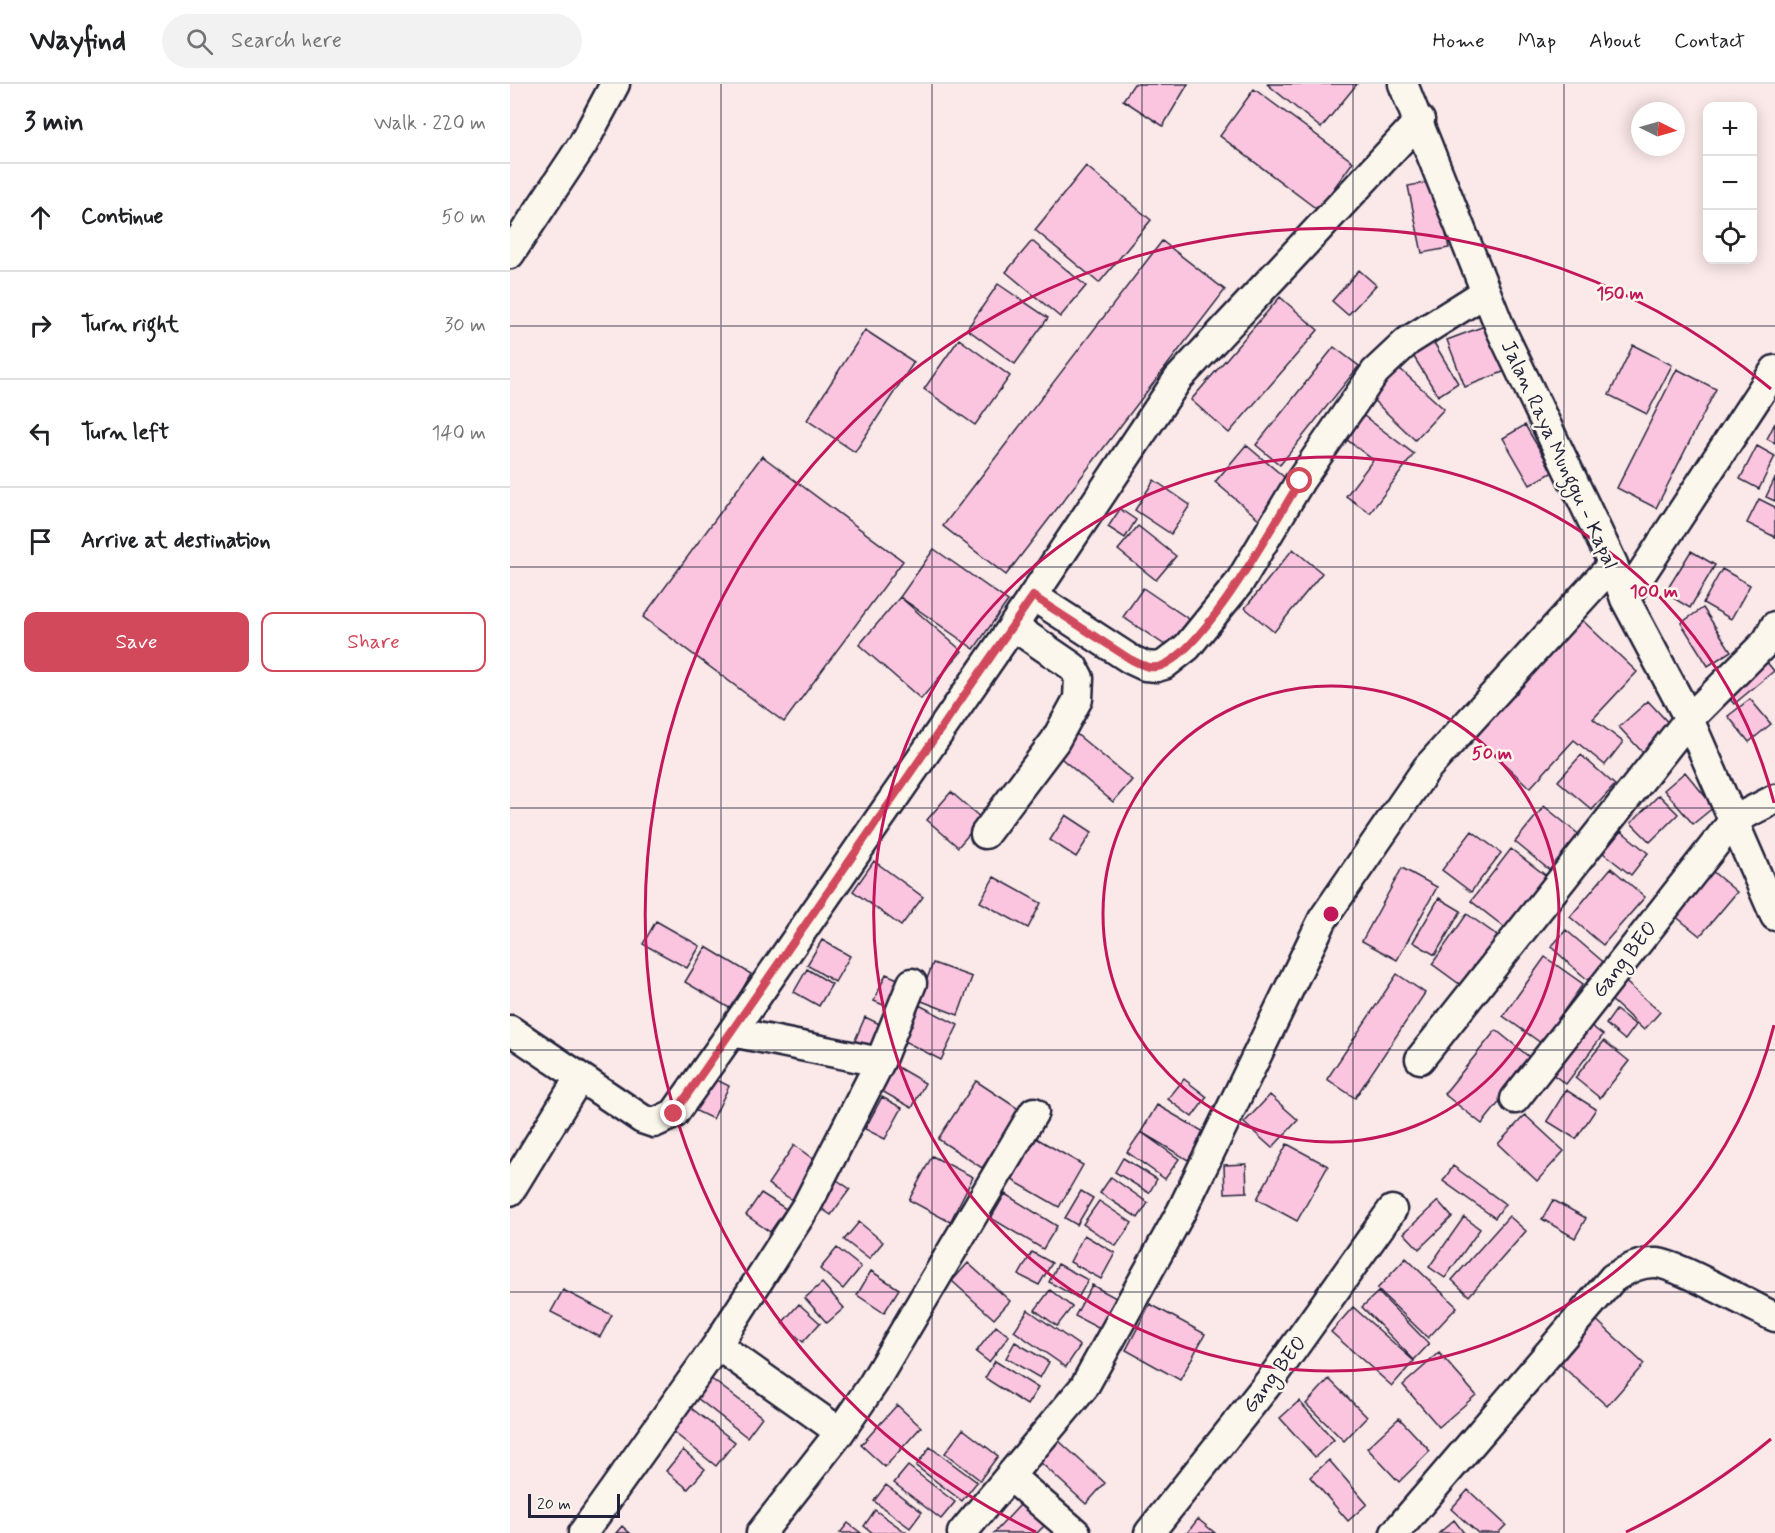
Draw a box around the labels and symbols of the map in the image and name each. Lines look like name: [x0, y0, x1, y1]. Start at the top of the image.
north arrow: [1631, 102, 1685, 156]
text: 150 m: [1596, 282, 1644, 306]
street label: Jalan Raya Munggu - Kapal: [1492, 336, 1624, 574]
route start: [1286, 467, 1312, 493]
text: 100 m: [1630, 580, 1678, 604]
text: 50 m: [1472, 742, 1512, 766]
centre of rings: [1321, 904, 1341, 924]
street label: Gang BEO: [1586, 915, 1665, 1005]
route end: [660, 1100, 686, 1126]
street label: Gang BEO: [1236, 1330, 1314, 1420]
scale bar: [528, 1491, 620, 1518]

